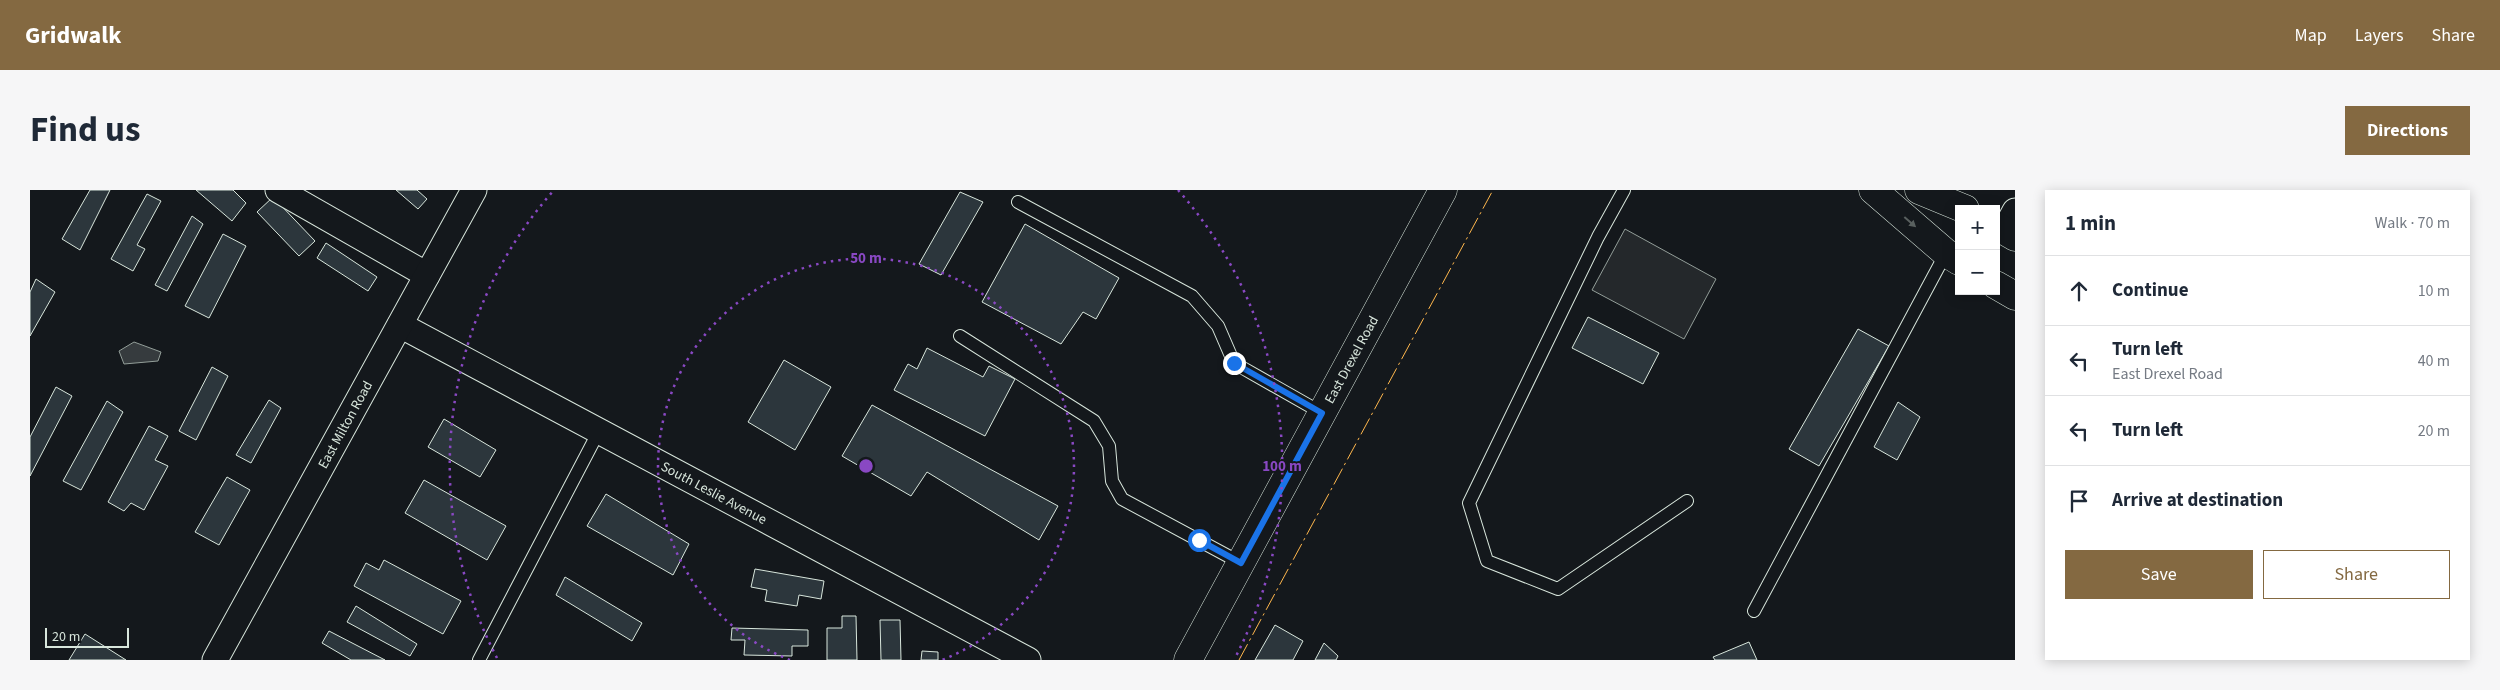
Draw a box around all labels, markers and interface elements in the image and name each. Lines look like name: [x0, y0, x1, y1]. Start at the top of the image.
text: Gridwalk: [25, 18, 121, 53]
text: Map: [2295, 23, 2327, 48]
text: Layers: [2355, 23, 2404, 48]
text: Share: [2432, 23, 2475, 48]
text: Find us: [30, 105, 140, 155]
button: Directions: [2345, 106, 2470, 155]
map controls: [1955, 205, 2000, 295]
button: +: [1955, 205, 2000, 250]
text: 1 min: [2065, 208, 2116, 238]
text: Walk · 70 m: [2375, 212, 2450, 234]
one-way arrow: [1904, 216, 1916, 228]
text: 50 m: [850, 248, 882, 269]
button: −: [1955, 250, 2000, 295]
icon: ahead: [2065, 277, 2093, 305]
text: Continue: [2112, 277, 2189, 304]
text: 10 m: [2418, 280, 2450, 302]
street label: East Drexel Road: [1320, 312, 1384, 407]
text: Turn left: [2112, 336, 2183, 363]
icon: left: [2065, 347, 2093, 375]
text: 40 m: [2418, 350, 2450, 372]
route end: [1223, 352, 1246, 375]
text: East Drexel Road: [2112, 363, 2223, 385]
street label: East Milton Road: [313, 377, 378, 472]
icon: left: [2065, 417, 2093, 445]
text: Turn left: [2112, 417, 2183, 444]
text: 20 m: [2418, 420, 2450, 442]
text: 100 m: [1262, 456, 1302, 477]
street label: South Leslie Avenue: [657, 457, 770, 530]
centre of rings: [857, 457, 875, 475]
icon: arrive: [2065, 487, 2093, 515]
text: Arrive at destination: [2112, 487, 2283, 514]
route start: [1188, 529, 1211, 552]
button: Save: [2065, 550, 2253, 599]
button: Share: [2263, 550, 2450, 599]
scale bar: [45, 625, 129, 648]
text: 20 m: [52, 627, 80, 647]

